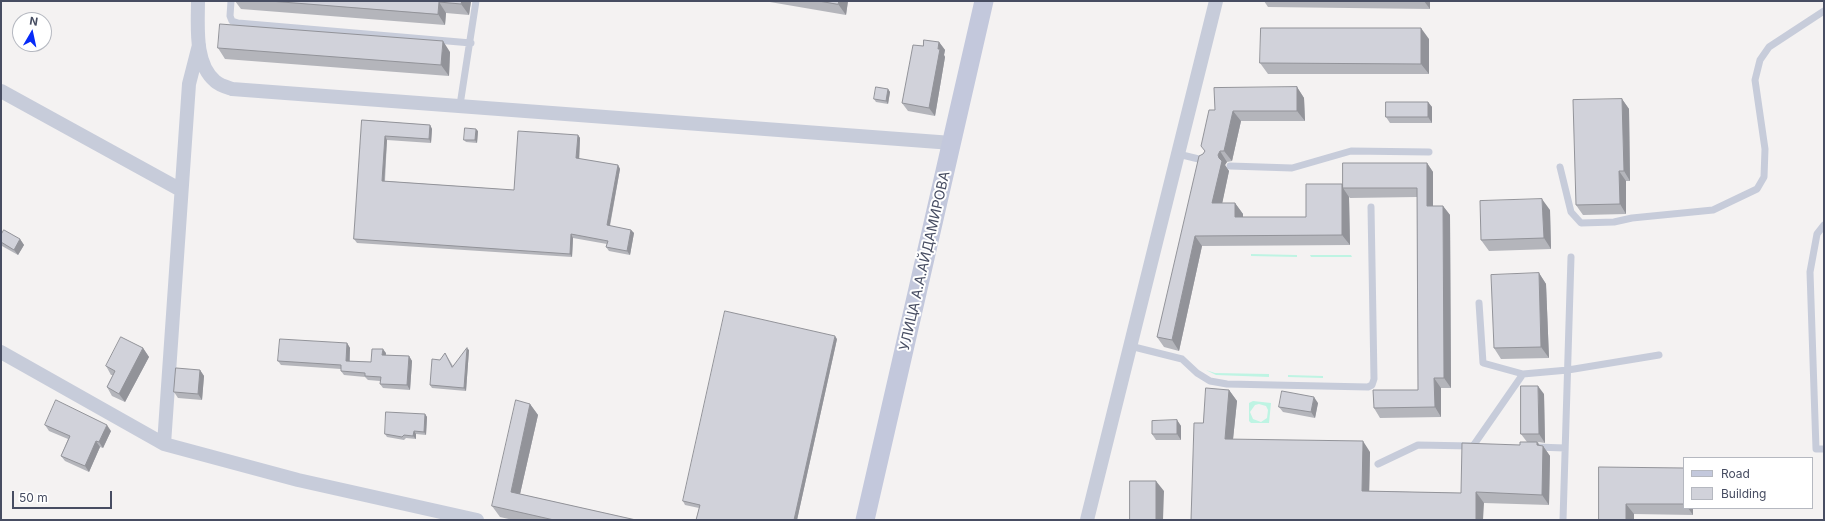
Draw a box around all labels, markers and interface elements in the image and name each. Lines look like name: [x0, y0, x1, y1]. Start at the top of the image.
north arrow: [12, 12, 52, 52]
text: N: [28, 14, 39, 29]
street label: УЛИЦА А.А.АЙДАМИРОВА: [896, 170, 954, 352]
legend: [1683, 457, 1813, 509]
text: Road: [1721, 466, 1750, 481]
scale bar: [14, 483, 114, 509]
text: Building: [1721, 486, 1766, 501]
text: 50 m: [19, 490, 48, 505]

